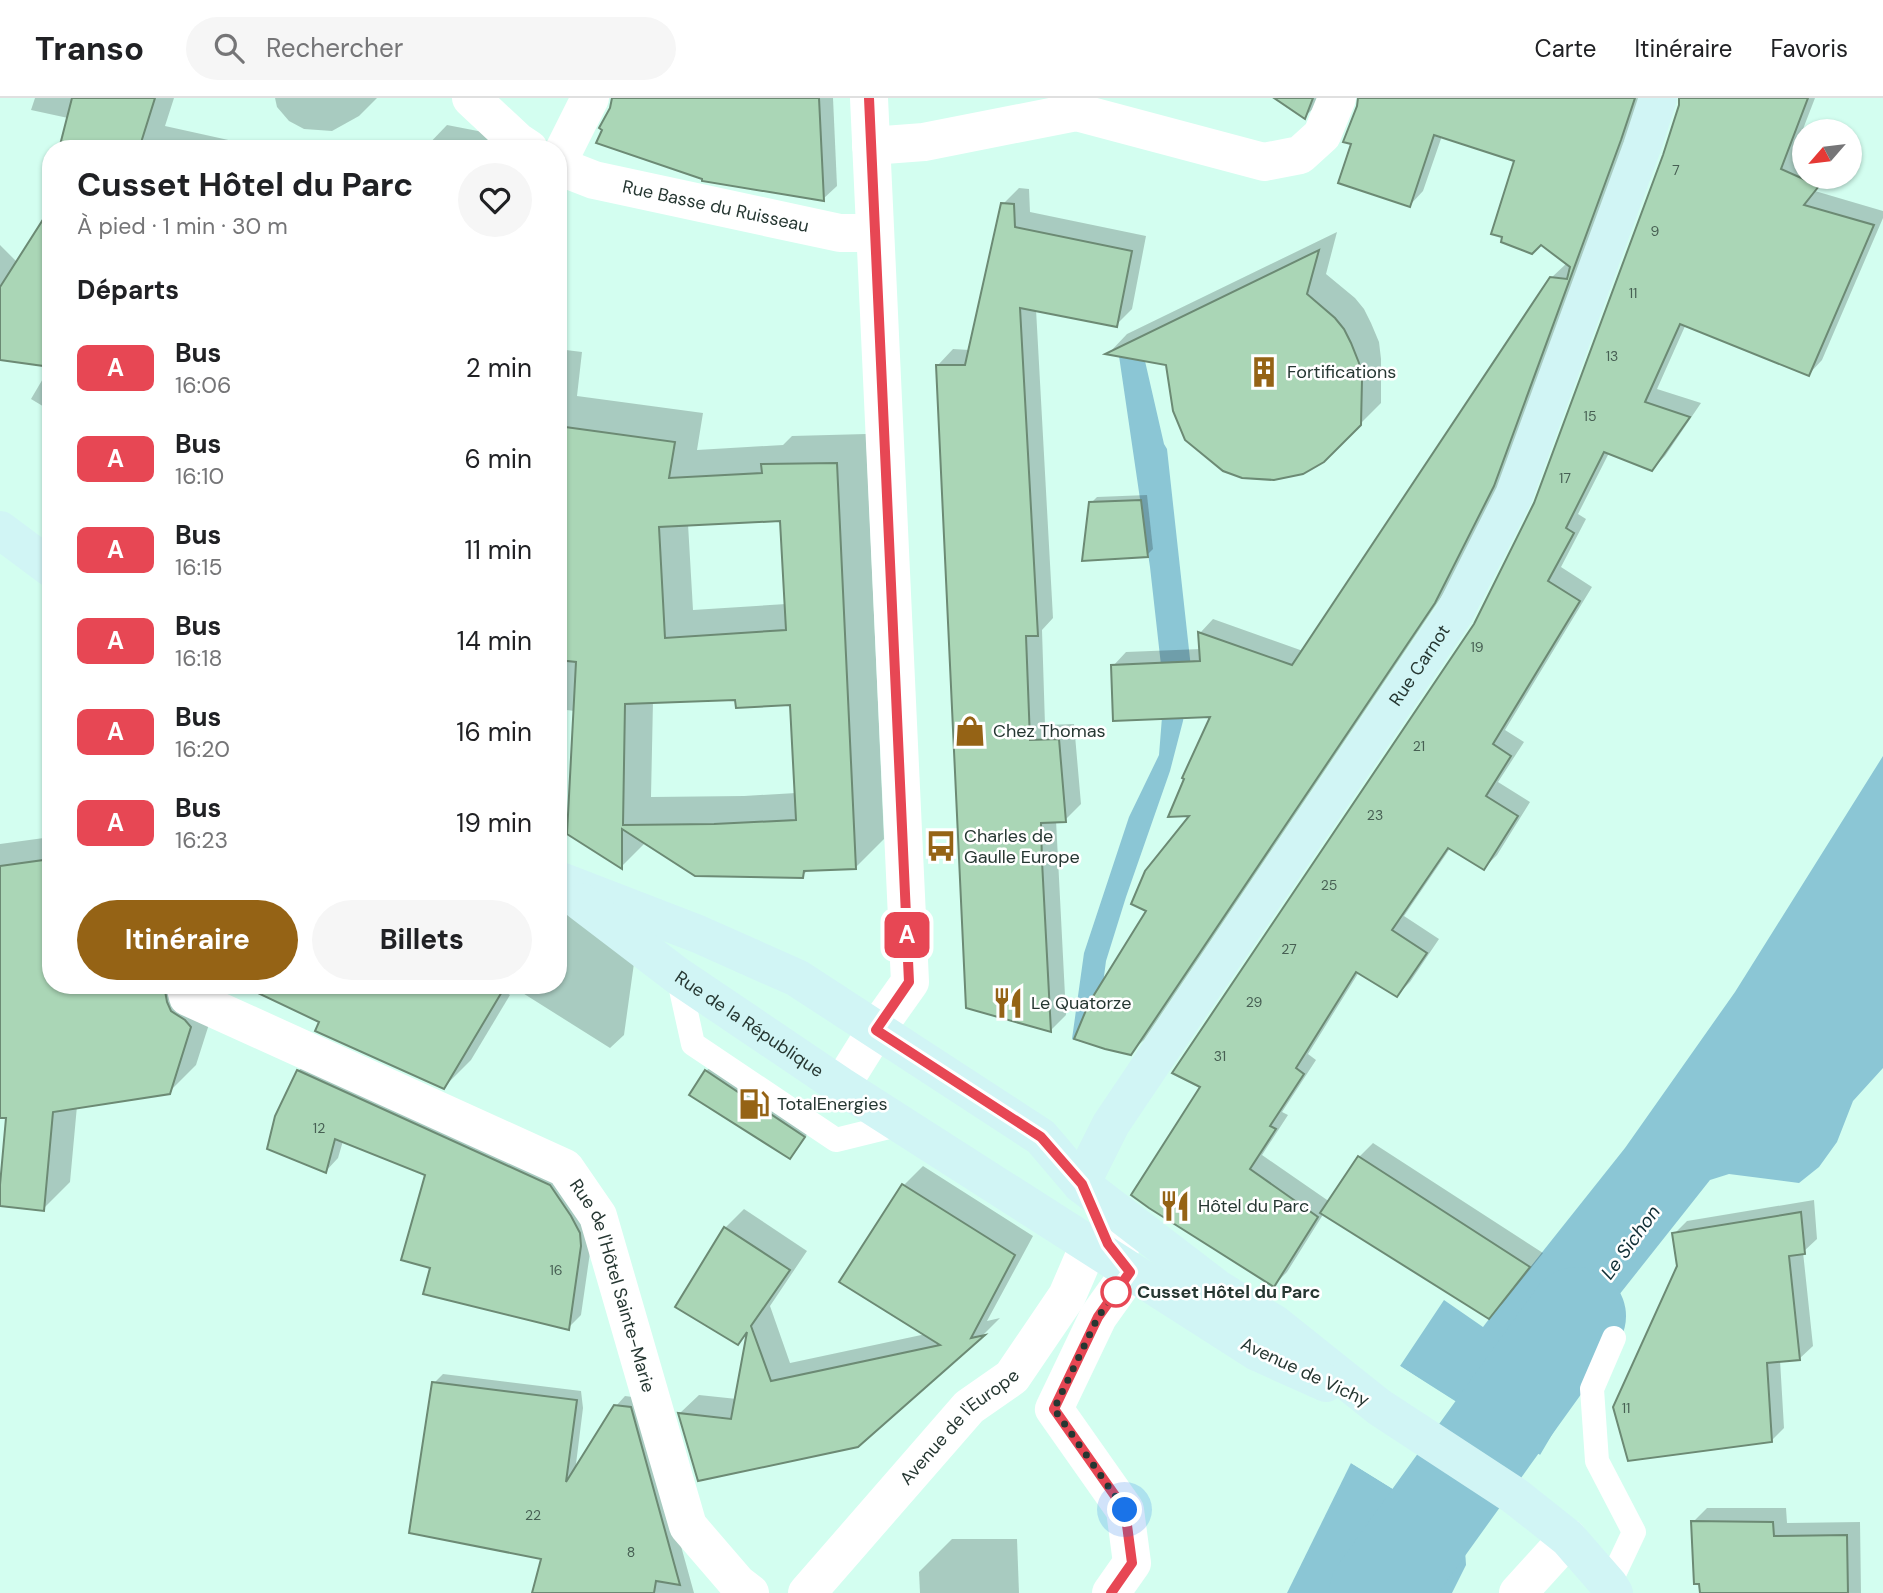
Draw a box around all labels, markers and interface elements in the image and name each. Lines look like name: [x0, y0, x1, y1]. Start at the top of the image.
search box: [186, 17, 676, 80]
text: Transo: [35, 27, 144, 70]
icon: search: [210, 29, 248, 67]
text: Rechercher: [266, 31, 403, 65]
text: Carte: [1535, 33, 1596, 64]
text: Itinéraire: [1634, 33, 1732, 64]
text: Favoris: [1770, 33, 1848, 64]
north arrow: [1792, 119, 1862, 189]
map controls: [1792, 119, 1862, 189]
house number: 7: [1672, 161, 1680, 179]
text: Cusset Hôtel du Parc: [77, 163, 413, 206]
button: heart: [458, 163, 532, 237]
street label: Rue Basse du Ruisseau: [620, 174, 811, 238]
text: À pied · 1 min · 30 m: [77, 211, 288, 241]
house number: 9: [1651, 222, 1660, 240]
text: Départs: [77, 273, 179, 307]
house number: 11: [1629, 284, 1637, 302]
text: Bus: [175, 336, 221, 370]
house number: 13: [1606, 347, 1618, 365]
text: 2 min: [466, 351, 532, 385]
text: A: [107, 352, 124, 383]
building icon: Fortifications: [1247, 355, 1281, 389]
place label: Fortifications: [1287, 360, 1396, 384]
text: 16:06: [175, 370, 231, 400]
house number: 15: [1584, 407, 1596, 425]
text: Bus: [175, 427, 221, 461]
text: 6 min: [464, 442, 532, 476]
text: A: [107, 443, 124, 474]
text: 16:10: [175, 461, 224, 491]
house number: 17: [1559, 469, 1571, 487]
text: Bus: [175, 518, 221, 552]
text: 11 min: [465, 533, 532, 567]
text: A: [107, 534, 124, 565]
text: 16:15: [175, 552, 222, 582]
text: Bus: [175, 609, 221, 643]
street label: Rue Carnot: [1384, 620, 1456, 711]
text: 14 min: [457, 624, 532, 658]
text: A: [107, 625, 124, 656]
house number: 19: [1470, 638, 1484, 656]
text: 16:18: [175, 643, 222, 673]
text: Bus: [175, 700, 221, 734]
shop icon: Chez Thomas: [953, 714, 987, 748]
text: 16 min: [456, 715, 532, 749]
text: A: [107, 716, 124, 747]
place label: Chez Thomas: [993, 719, 1106, 743]
text: 16:20: [175, 734, 230, 764]
house number: 21: [1413, 737, 1425, 755]
text: Bus: [175, 791, 221, 825]
text: 19 min: [456, 806, 532, 840]
house number: 23: [1367, 806, 1383, 824]
text: A: [107, 807, 124, 838]
place label: Charles de Gaulle Europe: [964, 824, 1080, 869]
text: 16:23: [175, 825, 228, 855]
bus stop icon: Charles de Gaulle Europe: [924, 829, 958, 863]
house number: 25: [1321, 876, 1337, 894]
button: Itinéraire: [77, 900, 298, 980]
button: Billets: [312, 900, 532, 980]
line badge: A: [884, 912, 930, 958]
text: A: [898, 919, 916, 950]
house number: 27: [1281, 940, 1297, 958]
street label: Rue de la République: [670, 965, 828, 1083]
restaurant icon: Le Quatorze: [991, 986, 1025, 1020]
place label: Le Quatorze: [1031, 991, 1132, 1015]
house number: 29: [1246, 993, 1263, 1011]
house number: 31: [1214, 1047, 1226, 1065]
fuel station icon: TotalEnergies: [737, 1087, 771, 1121]
place label: TotalEnergies: [777, 1092, 887, 1116]
house number: 12: [313, 1119, 325, 1137]
street label: Rue de l'Hôtel Sainte-Marie: [564, 1174, 661, 1395]
restaurant icon: Hôtel du Parc: [1158, 1189, 1192, 1223]
place label: Hôtel du Parc: [1198, 1194, 1309, 1218]
water label: Le Sichon: [1595, 1200, 1666, 1284]
house number: 16: [549, 1261, 563, 1279]
marker: Cusset Hôtel du Parc: [1101, 1277, 1131, 1307]
place label: Cusset Hôtel du Parc: [1137, 1280, 1320, 1304]
street label: Avenue de Vichy: [1237, 1332, 1373, 1412]
street label: Avenue de l'Europe: [894, 1365, 1025, 1490]
house number: 11: [1622, 1399, 1630, 1417]
your location: [1107, 1492, 1142, 1527]
house number: 22: [525, 1506, 541, 1524]
house number: 8: [627, 1543, 635, 1561]

